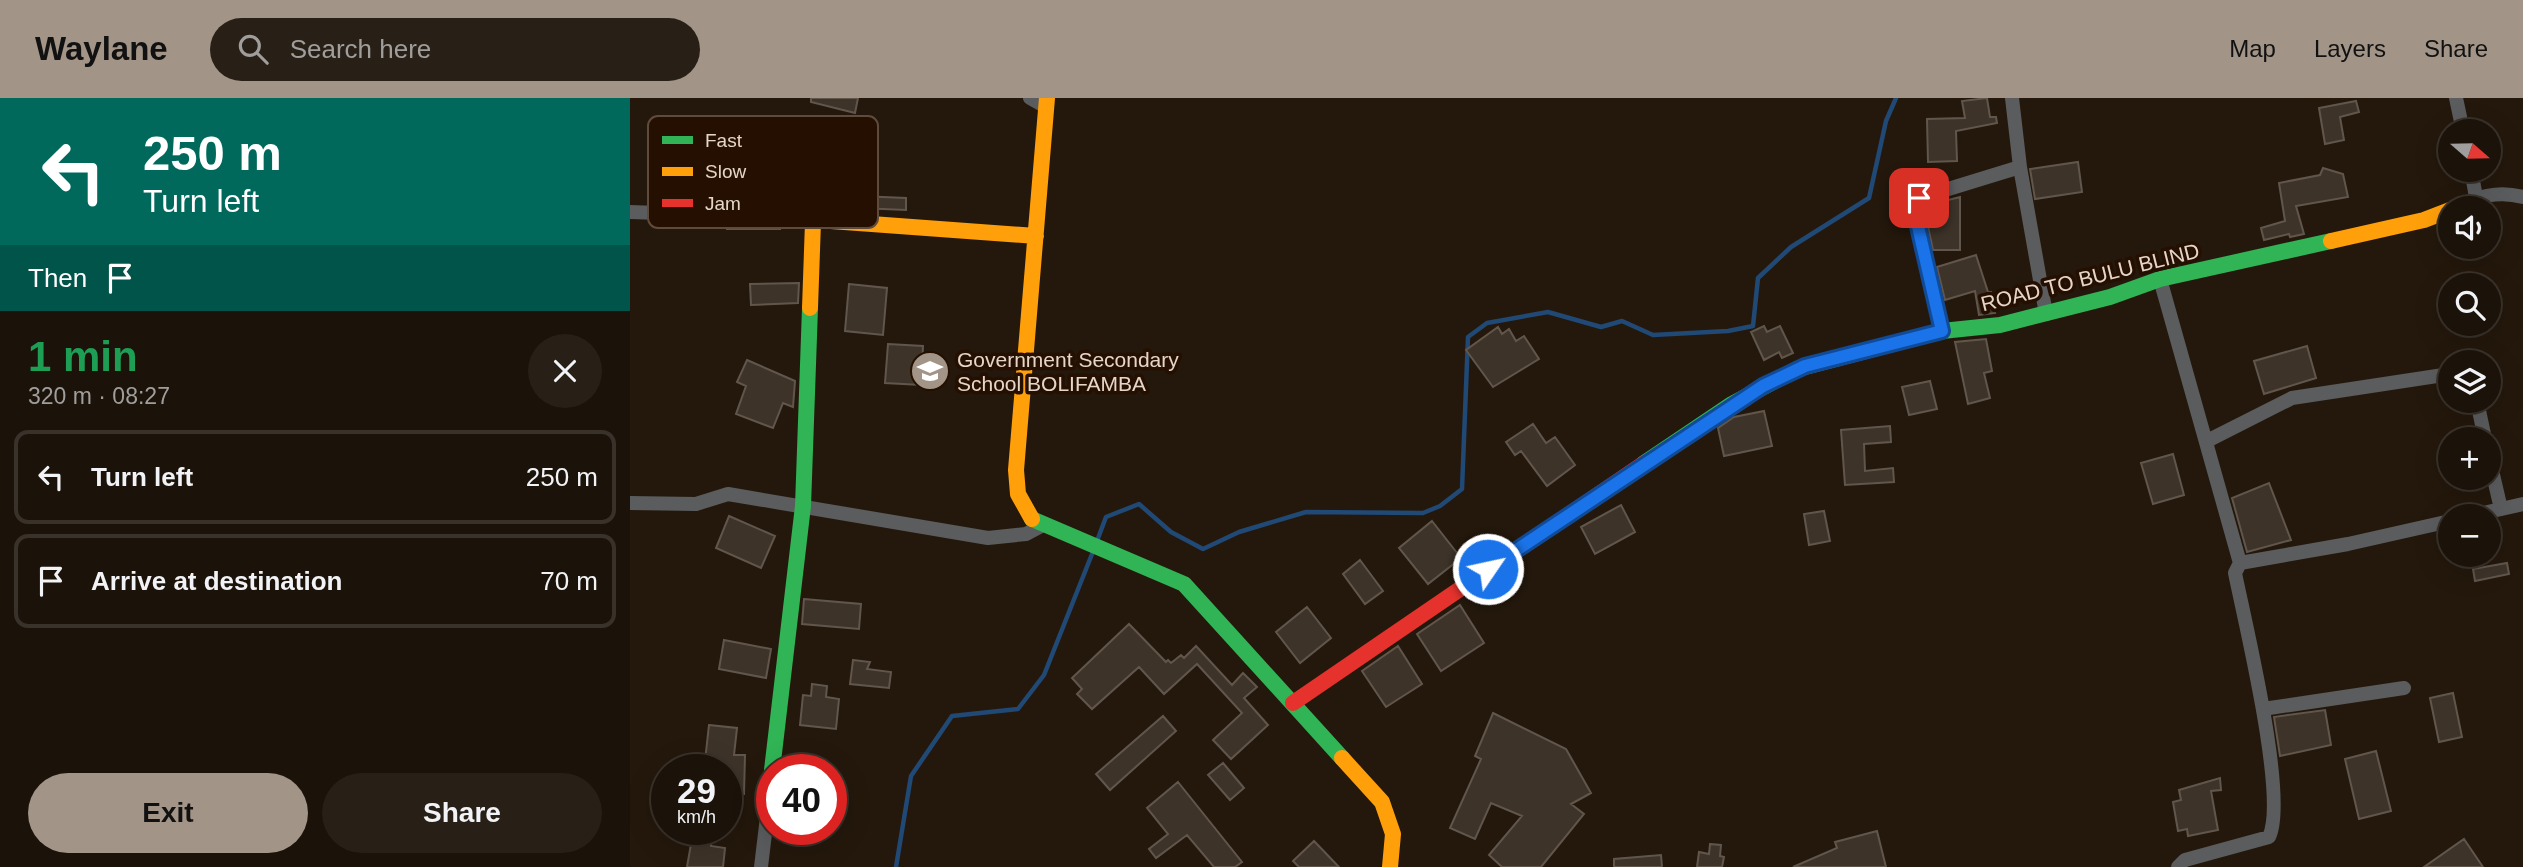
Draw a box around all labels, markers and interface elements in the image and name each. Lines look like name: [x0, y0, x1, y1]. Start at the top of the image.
search box: [210, 18, 700, 81]
text: Waylane: [35, 30, 168, 67]
icon: search: [234, 30, 272, 68]
text: Search here: [290, 34, 431, 64]
text: Map: [2229, 35, 2276, 62]
text: Layers: [2314, 35, 2386, 62]
text: Share: [2424, 35, 2488, 62]
legend: [648, 116, 878, 228]
north arrow: [2438, 119, 2501, 182]
map controls: [2438, 119, 2501, 567]
icon: left: [28, 126, 119, 217]
text: 250 m: [143, 126, 282, 180]
text: Fast: [705, 130, 743, 151]
text: Slow: [705, 161, 746, 182]
pin: [1889, 168, 1949, 228]
icon: arrive: [1900, 179, 1938, 217]
text: Turn left: [143, 183, 259, 219]
text: Jam: [705, 193, 741, 214]
button: sound: [2438, 196, 2501, 259]
street label: ROAD TO BULU BLIND: [1978, 239, 2202, 315]
icon: arrive: [101, 259, 139, 297]
text: Then: [28, 263, 87, 293]
button: search: [2438, 273, 2501, 336]
text: 1 min: [28, 333, 138, 380]
button: close: [528, 334, 602, 408]
place label: Government Secondary School BOLIFAMBA: [957, 348, 1179, 395]
school or university icon: Government Secondary School BOLIFAMBA: [909, 350, 951, 392]
button: layers: [2438, 350, 2501, 413]
text: 320 m · 08:27: [28, 383, 170, 409]
button: +: [2438, 427, 2501, 490]
icon: left: [32, 458, 70, 496]
text: Turn left: [91, 462, 193, 492]
text: 250 m: [526, 462, 598, 492]
button: −: [2438, 504, 2501, 567]
position arrow: [1451, 532, 1525, 606]
icon: arrive: [32, 562, 70, 600]
text: Arrive at destination: [91, 566, 342, 596]
text: 70 m: [540, 566, 598, 596]
speed limit sign: 40: [756, 754, 847, 845]
text: 29: [677, 771, 716, 810]
button: Exit: [28, 773, 308, 853]
button: Share: [322, 773, 602, 853]
text: km/h: [677, 807, 716, 827]

